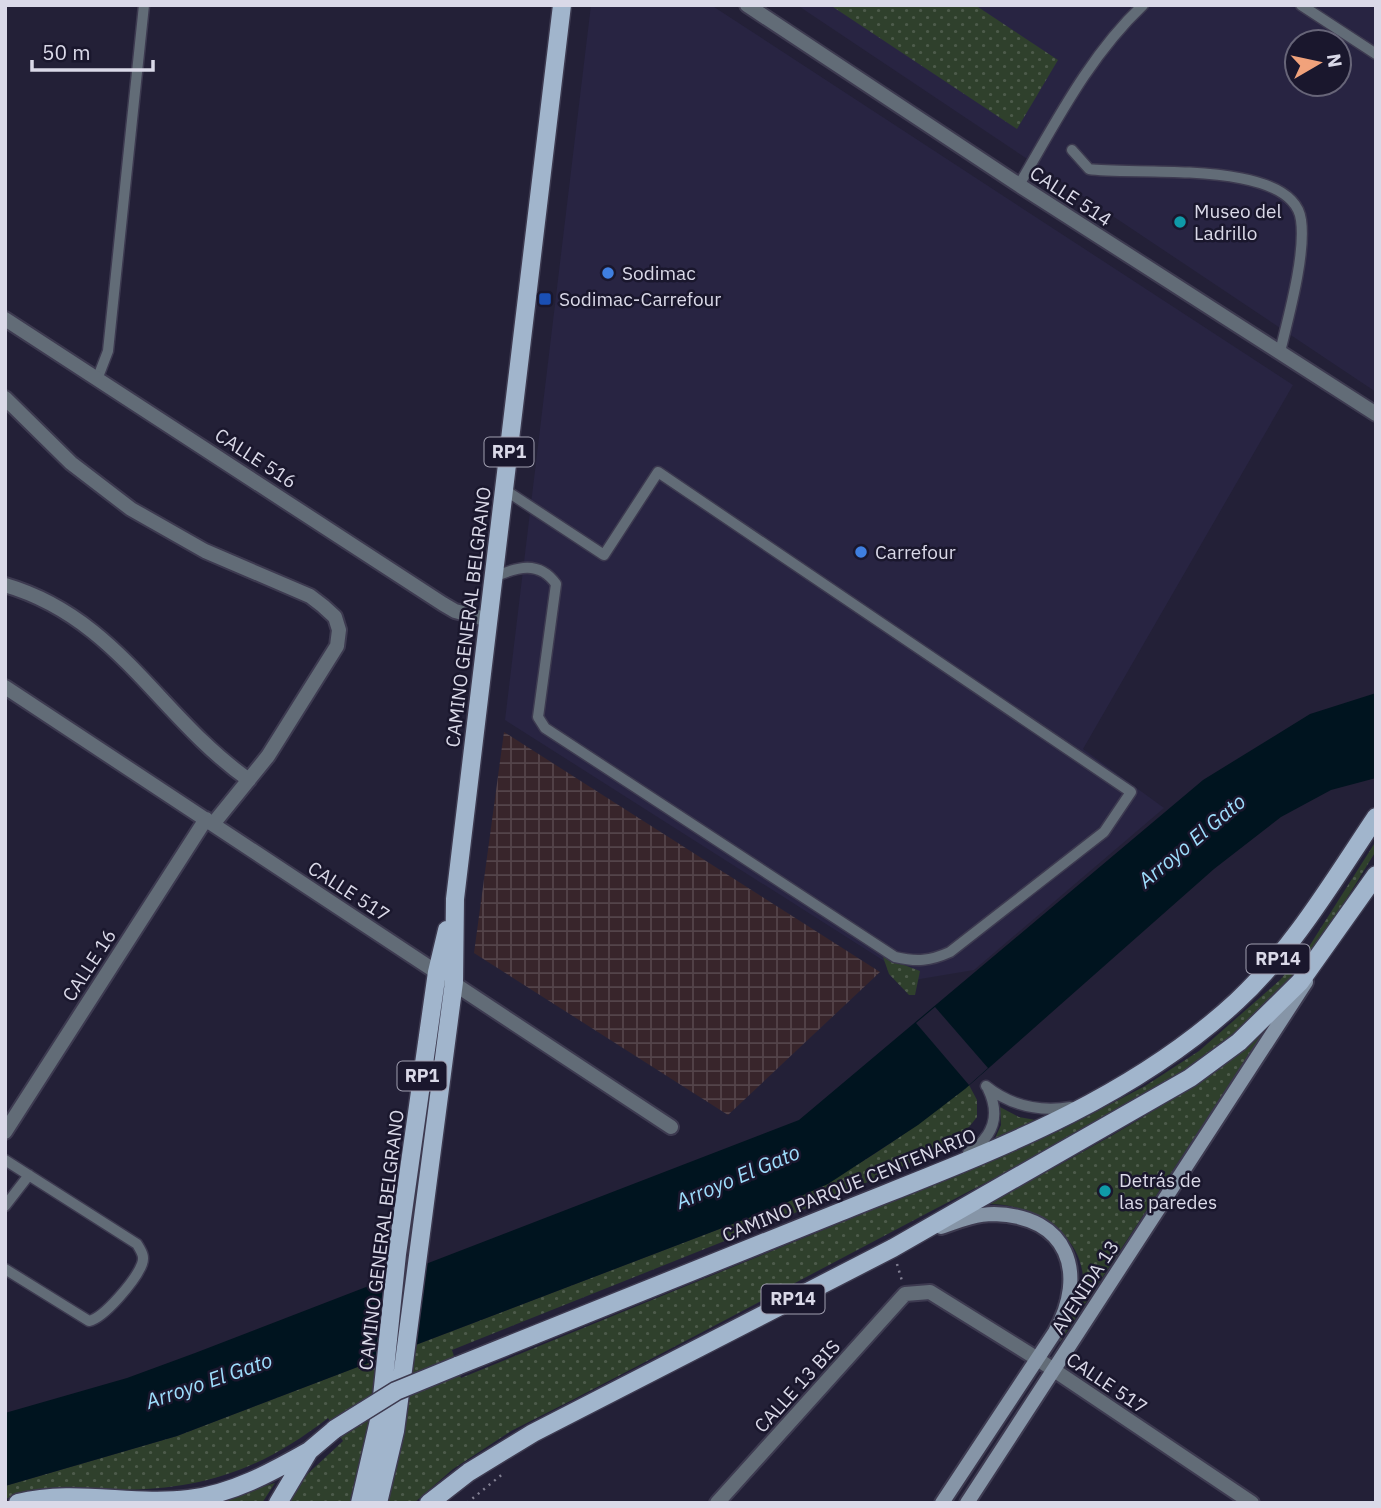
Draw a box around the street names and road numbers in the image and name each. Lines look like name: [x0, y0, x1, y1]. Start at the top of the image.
street label: CALLE 514: [1026, 161, 1116, 231]
street label: CALLE 516: [211, 423, 301, 493]
road number: RP1: [484, 438, 534, 466]
street label: CAMINO GENERAL BELGRANO: [440, 485, 496, 749]
street label: CALLE 517: [304, 856, 394, 926]
street label: CALLE 16: [57, 924, 121, 1006]
road number: RP14: [1246, 944, 1310, 974]
road number: RP1: [398, 1062, 446, 1091]
street label: CAMINO GENERAL BELGRANO: [353, 1108, 409, 1372]
street label: CAMINO PARQUE CENTENARIO: [718, 1123, 980, 1247]
street label: AVENIDA 13: [1046, 1236, 1124, 1338]
road number: RP14: [762, 1284, 824, 1314]
street label: CALLE 13 BIS: [749, 1335, 845, 1437]
street label: CALLE 517: [1062, 1347, 1152, 1419]

